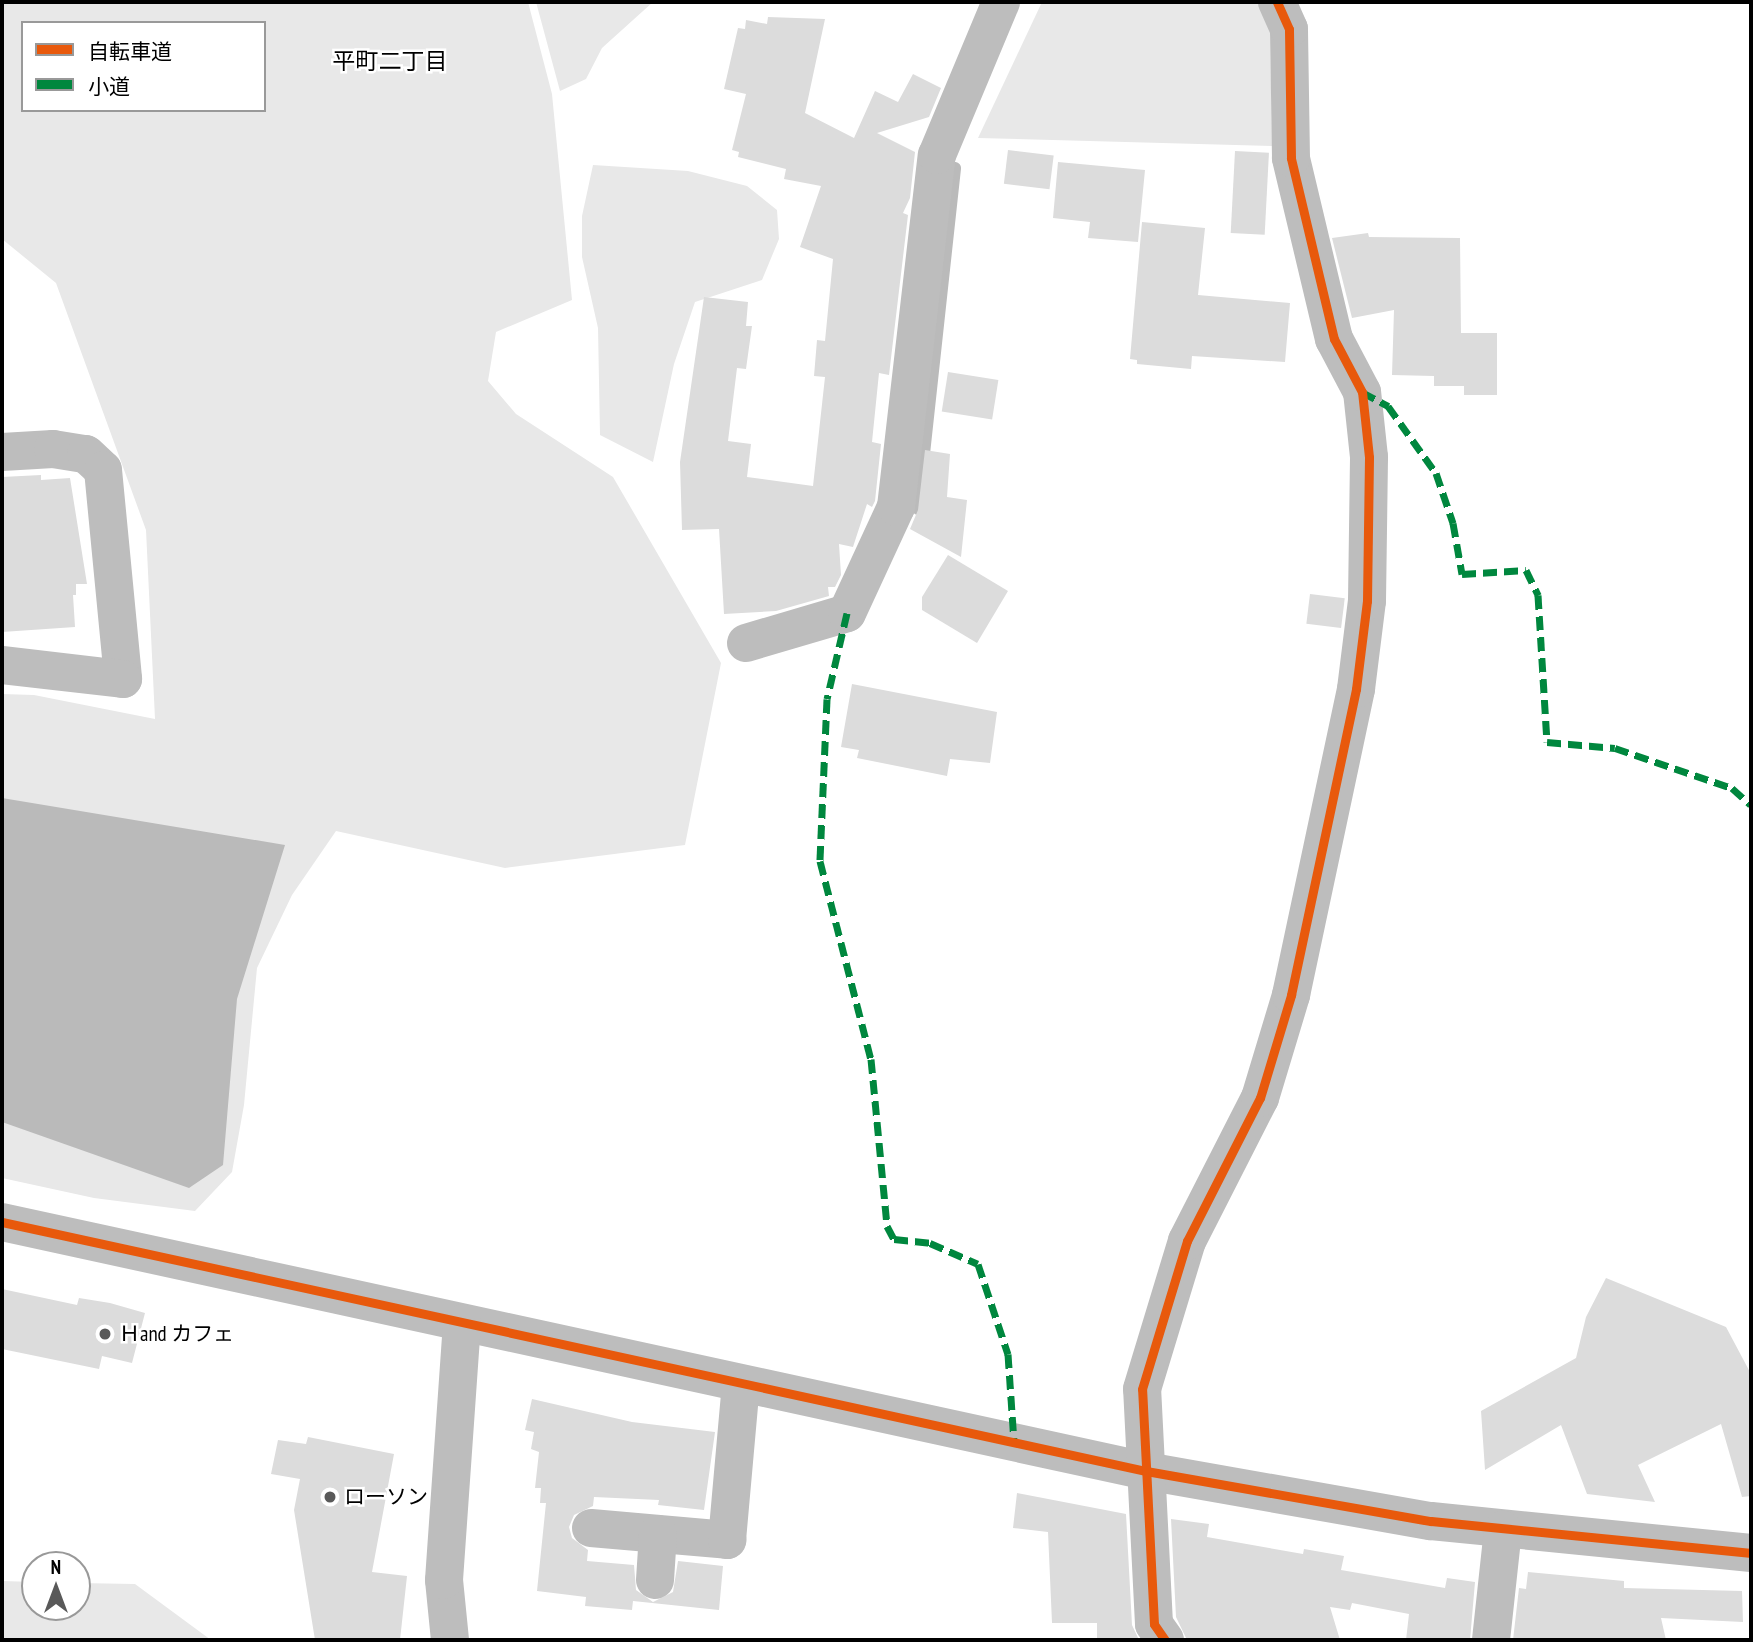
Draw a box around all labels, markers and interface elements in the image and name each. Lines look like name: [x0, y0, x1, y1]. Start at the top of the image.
legend: [21, 21, 266, 112]
text: 自転車道: [88, 38, 172, 65]
district label: 平町二丁目: [333, 47, 447, 75]
text: 小道: [88, 73, 130, 100]
place label: Ｈand カフェ: [119, 1321, 234, 1347]
marker: Ｈand カフェ: [97, 1326, 113, 1342]
place label: ローソン: [344, 1484, 428, 1510]
marker: ローソン: [322, 1489, 338, 1505]
north arrow: [21, 1551, 91, 1621]
text: N: [51, 1555, 61, 1579]

